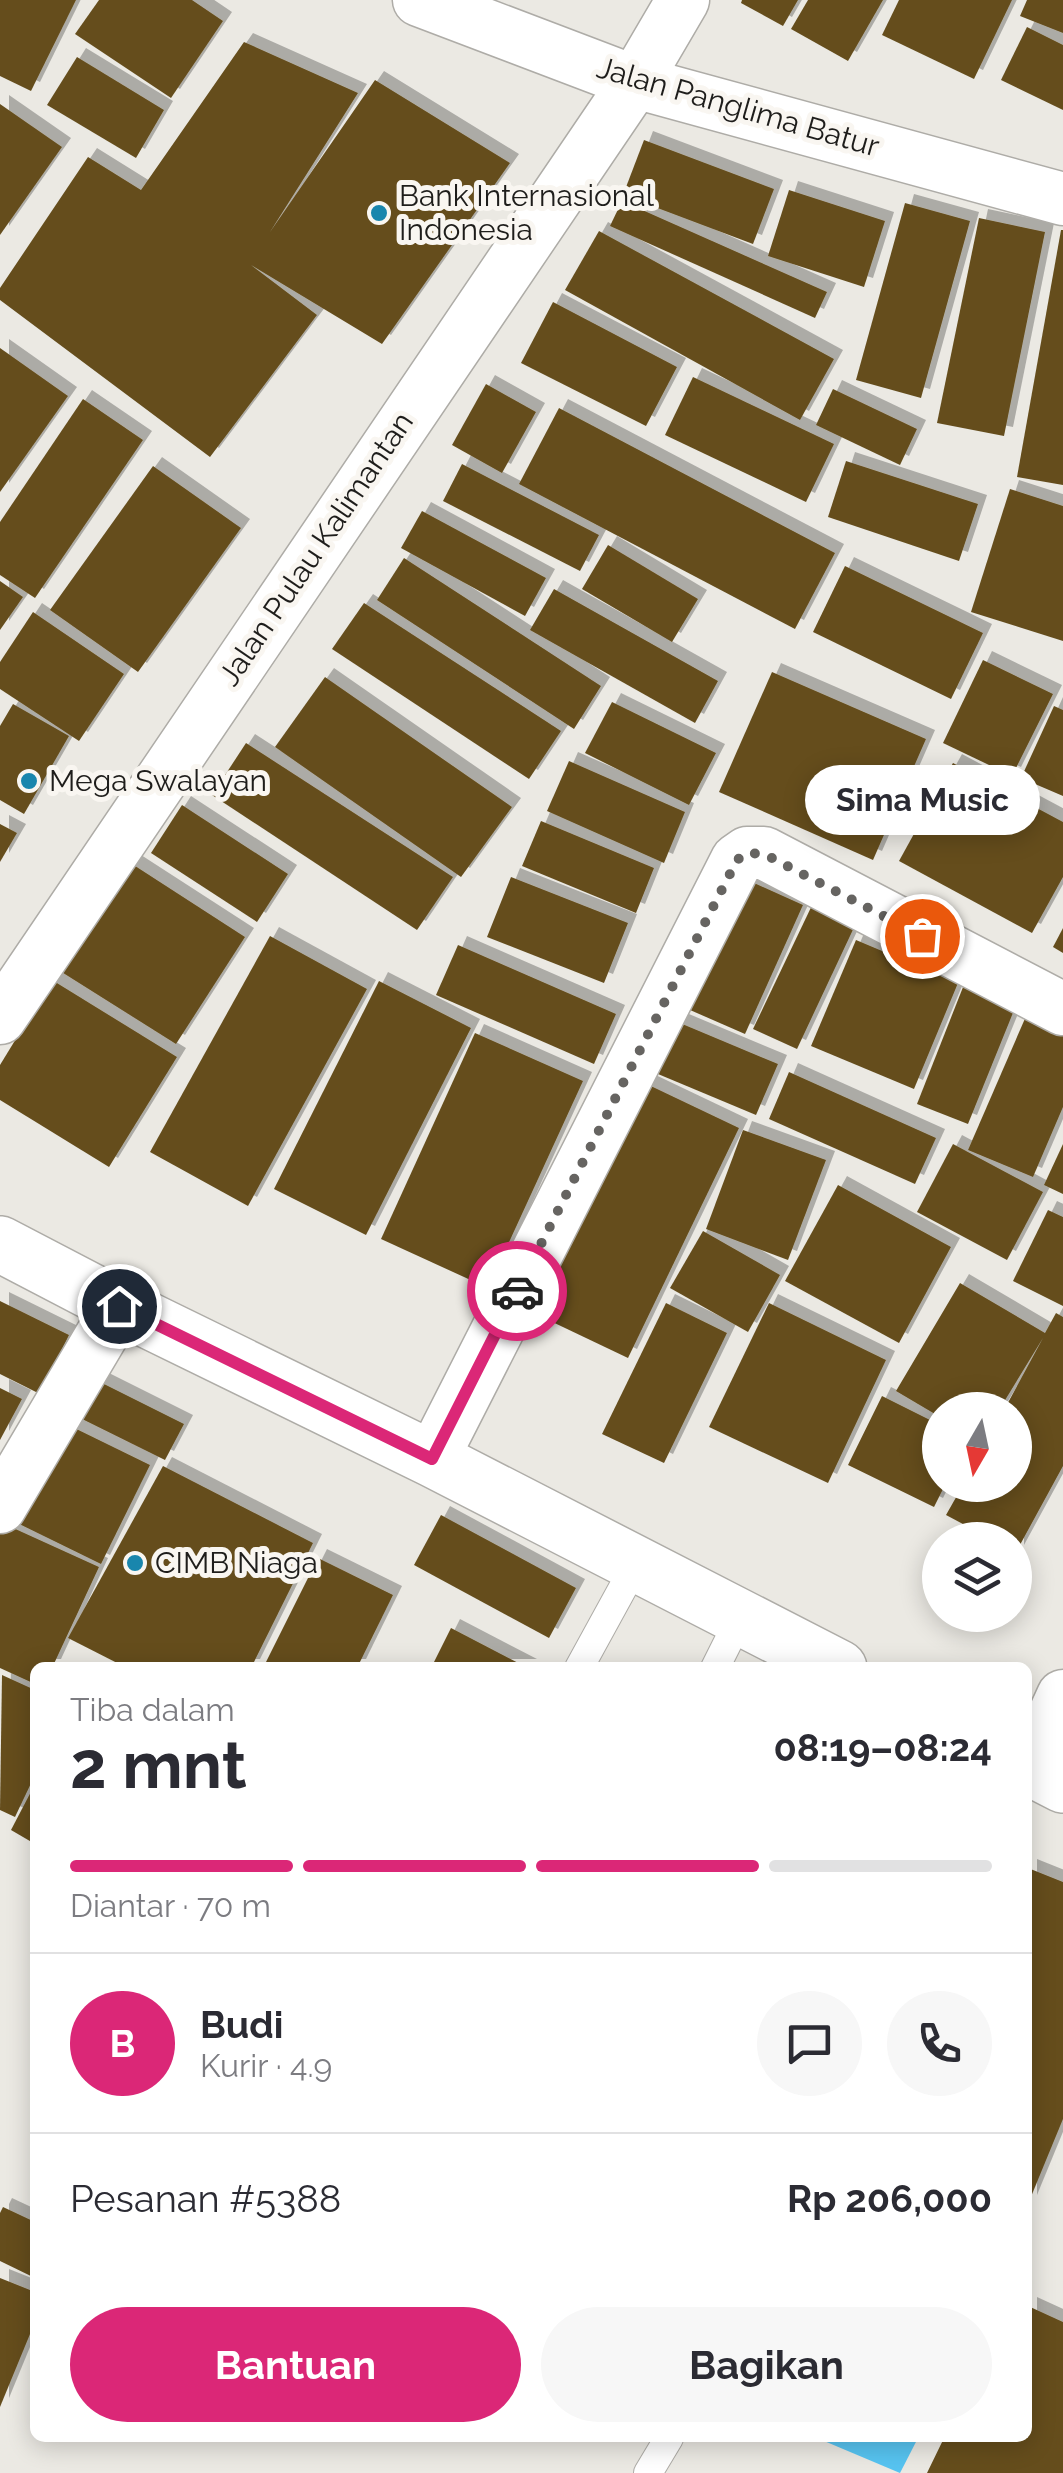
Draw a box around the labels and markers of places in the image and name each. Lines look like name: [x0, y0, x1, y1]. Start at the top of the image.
place label: Bank Internasional Indonesia: [399, 178, 655, 247]
marker: Bank Internasional Indonesia: [368, 202, 390, 224]
place label: Mega Swalayan: [49, 763, 267, 798]
callout: Sima Music: [804, 766, 1040, 836]
marker: Mega Swalayan: [18, 770, 40, 792]
pin: [880, 894, 965, 979]
pin: [77, 1264, 162, 1349]
place label: CIMB Niaga: [155, 1545, 318, 1580]
marker: CIMB Niaga: [124, 1552, 146, 1574]

